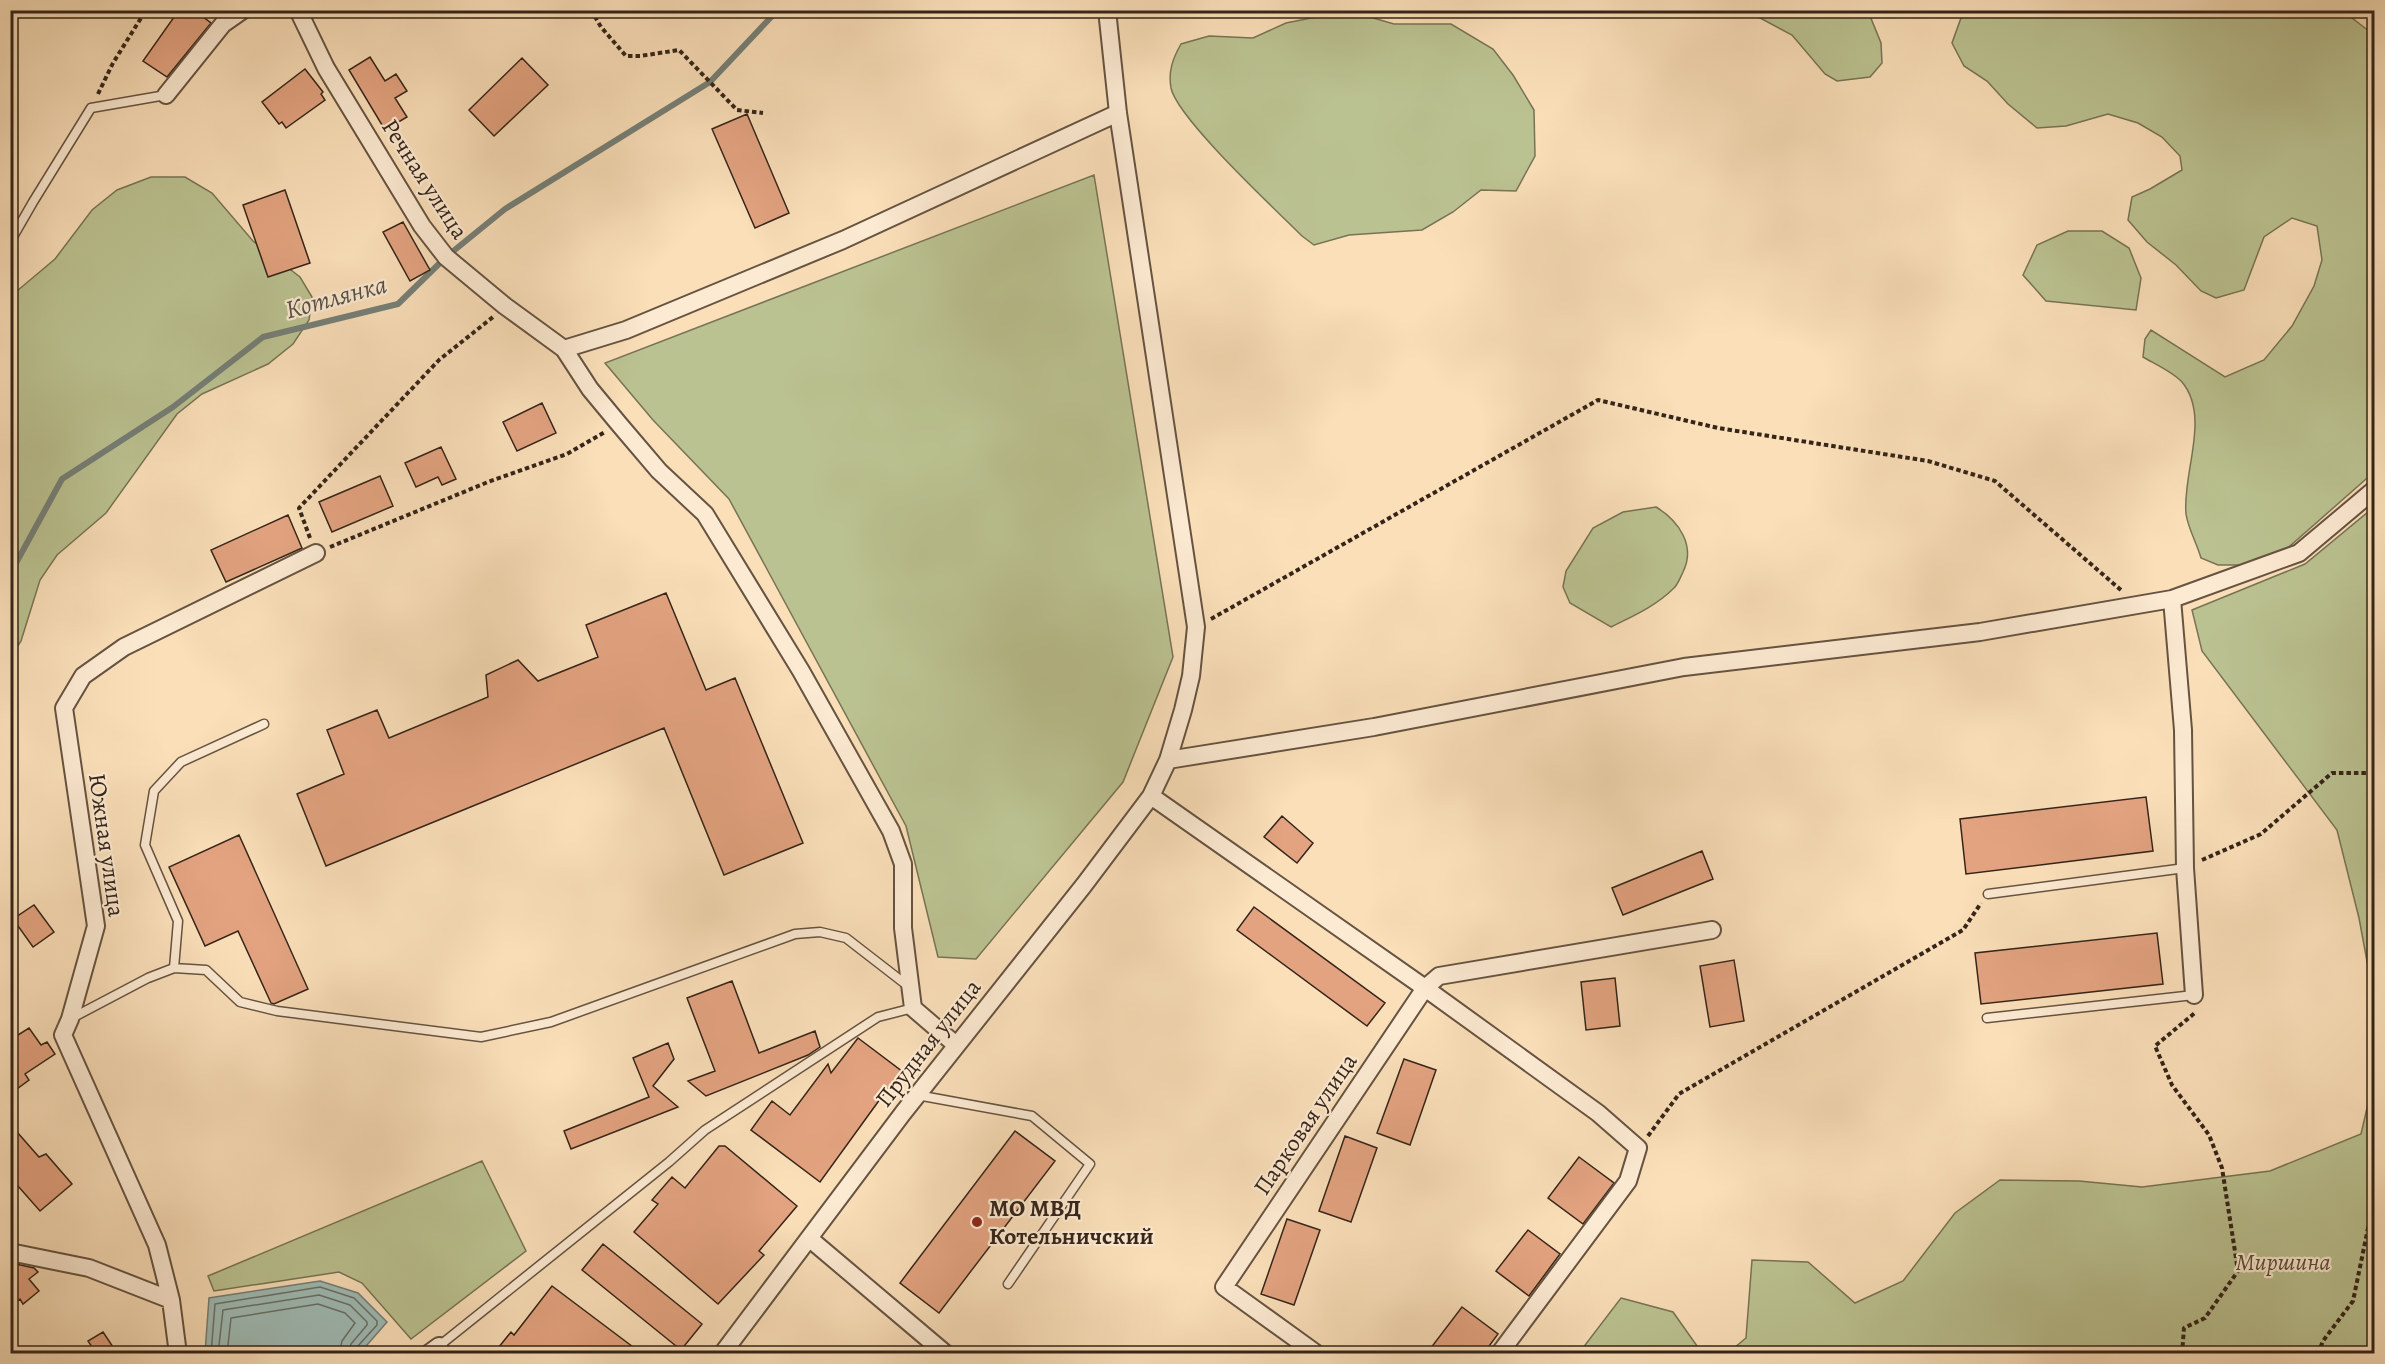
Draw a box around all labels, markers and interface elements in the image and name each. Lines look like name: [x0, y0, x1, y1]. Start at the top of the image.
street label: Речная улица: [374, 113, 476, 245]
water label: Котлянка: [281, 267, 391, 327]
street label: Южная улица: [81, 771, 133, 919]
street label: Прудная улица: [868, 972, 988, 1114]
street label: Парковая улица: [1246, 1047, 1364, 1201]
place label: МО МВД Котельничский: [989, 1192, 1154, 1252]
marker: МО МВД Котельничский: [970, 1215, 984, 1229]
park label: Миршина: [2235, 1246, 2331, 1278]

